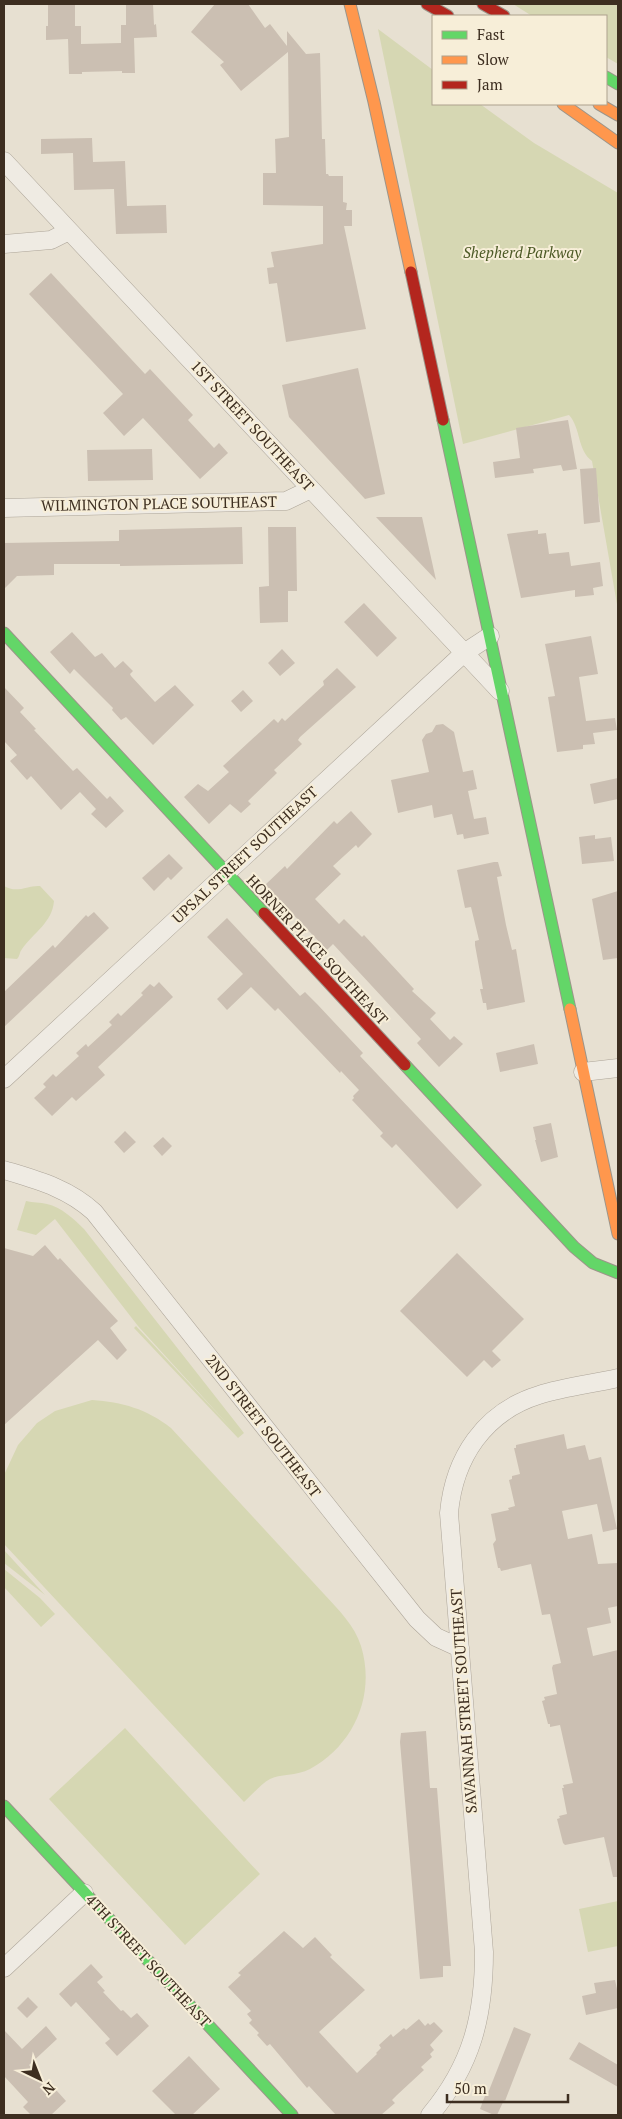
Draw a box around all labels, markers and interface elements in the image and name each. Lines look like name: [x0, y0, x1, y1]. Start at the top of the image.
legend: [432, 15, 607, 105]
text: Fast: [477, 24, 505, 44]
text: Slow: [477, 49, 510, 69]
text: Jam: [477, 74, 503, 94]
park label: Shepherd Parkway: [463, 242, 582, 262]
street label: 1ST STREET SOUTHEAST: [187, 356, 319, 495]
street label: WILMINGTON PLACE SOUTHEAST: [41, 491, 277, 515]
street label: UPSAL STREET SOUTHEAST: [167, 781, 321, 927]
street label: HORNER PLACE SOUTHEAST: [243, 870, 393, 1029]
street label: 2ND STREET SOUTHEAST: [202, 1350, 326, 1501]
street label: SAVANNAH STREET SOUTHEAST: [445, 1588, 481, 1814]
street label: 4TH STREET SOUTHEAST: [82, 1890, 216, 2031]
north arrow: [15, 2054, 65, 2104]
scale bar: [447, 2072, 568, 2104]
text: N: [39, 2078, 60, 2100]
text: 50 m: [454, 2078, 487, 2098]

